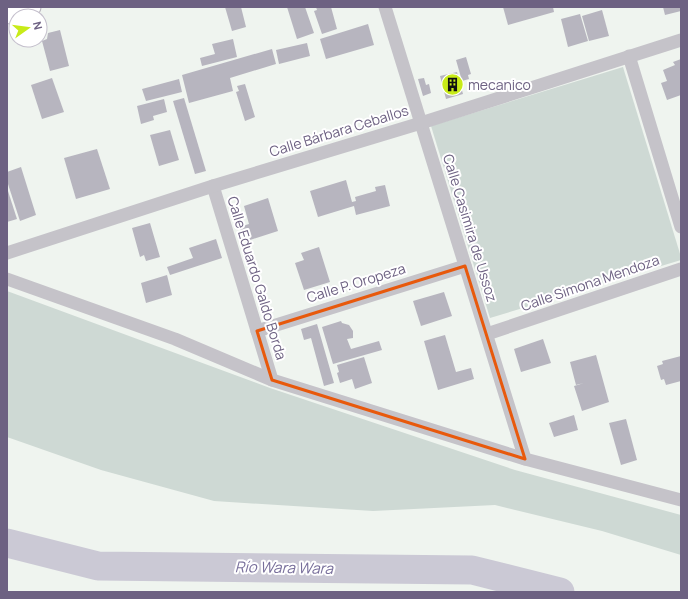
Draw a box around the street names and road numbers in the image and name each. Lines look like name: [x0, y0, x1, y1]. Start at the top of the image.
street label: Calle Bárbara Ceballos: [267, 100, 411, 161]
street label: Calle Casimira de Ussoz: [439, 152, 502, 304]
street label: Calle Eduardo Galdo Borda: [224, 194, 291, 362]
street label: Calle Simona Mendoza: [518, 250, 662, 315]
street label: Calle P. Oropeza: [304, 258, 408, 307]

